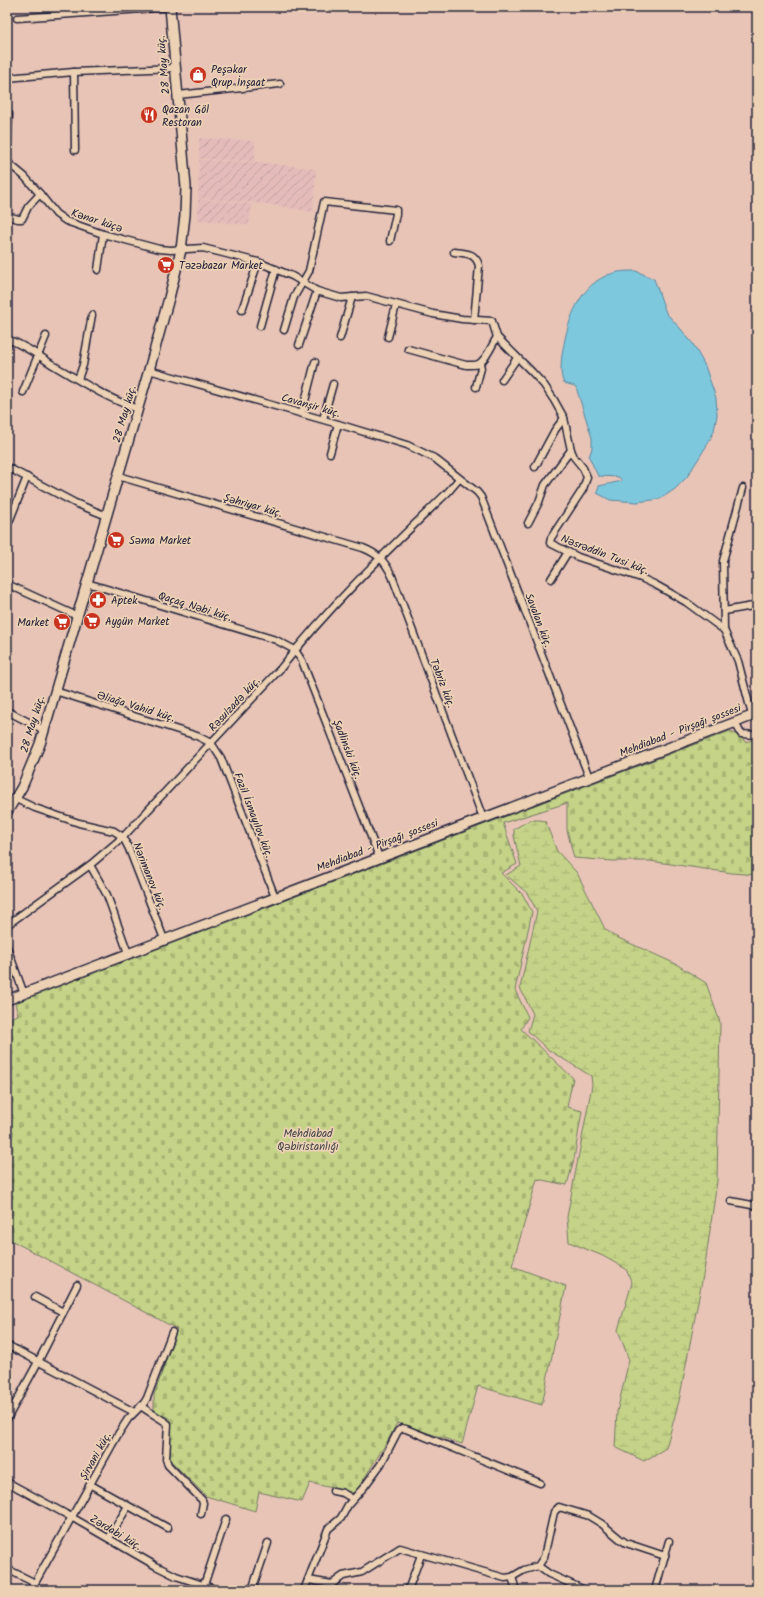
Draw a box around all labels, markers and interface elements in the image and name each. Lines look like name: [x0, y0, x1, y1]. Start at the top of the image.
street label: 28 May küç.: [152, 35, 176, 95]
place label: Peşəkar Qrup İnşaat: [211, 61, 266, 92]
shop icon: Peşəkar Qrup İnşaat: [188, 65, 208, 85]
place label: Qazan Göl Restoran: [162, 101, 209, 132]
restaurant icon: Qazan Göl Restoran: [139, 105, 159, 125]
street label: Kənar küçə: [69, 204, 125, 238]
supermarket icon: Təzəbazar Market: [156, 255, 176, 275]
place label: Təzəbazar Market: [179, 257, 264, 275]
street label: 28 May küç.: [108, 384, 142, 445]
street label: Cavanşir küç.: [279, 389, 342, 423]
street label: Şəhriyar küç.: [221, 489, 284, 523]
supermarket icon: Səma Market: [106, 530, 126, 550]
street label: Nəsrəddin Tusi küç.: [558, 530, 651, 580]
place label: Səma Market: [129, 532, 192, 550]
street label: Qaçaq Nəbi küç.: [156, 587, 234, 627]
pharmacy icon: Aptek: [88, 590, 108, 610]
street label: Savalan küç.: [519, 591, 557, 650]
place label: Aptek: [111, 592, 138, 610]
supermarket icon: Aygün Market: [82, 611, 102, 631]
supermarket icon: Market: [52, 612, 72, 632]
place label: Aygün Market: [105, 613, 170, 631]
place label: Market: [17, 614, 50, 632]
street label: Təbriz küç.: [424, 656, 460, 711]
street label: Rəsulzadə küç.: [205, 673, 265, 736]
street label: Əliağa Vahid küç.: [94, 687, 177, 727]
street label: 28 May küç.: [16, 694, 50, 755]
street label: Mehdiabad - Pirşağı şossesi: [617, 699, 744, 762]
street label: Şadlinski küç.: [327, 717, 367, 782]
street label: Fazil İsmayılov küç.: [229, 770, 278, 861]
street label: Mehdiabad - Pirşağı şossesi: [314, 814, 441, 877]
street label: Nərimanov küç.: [127, 840, 171, 913]
park label: Mehdiabad Qəbiristanlığı: [277, 1125, 339, 1156]
street label: Şirvani küç.: [75, 1429, 117, 1484]
street label: Zərdabi küç.: [86, 1510, 145, 1556]

